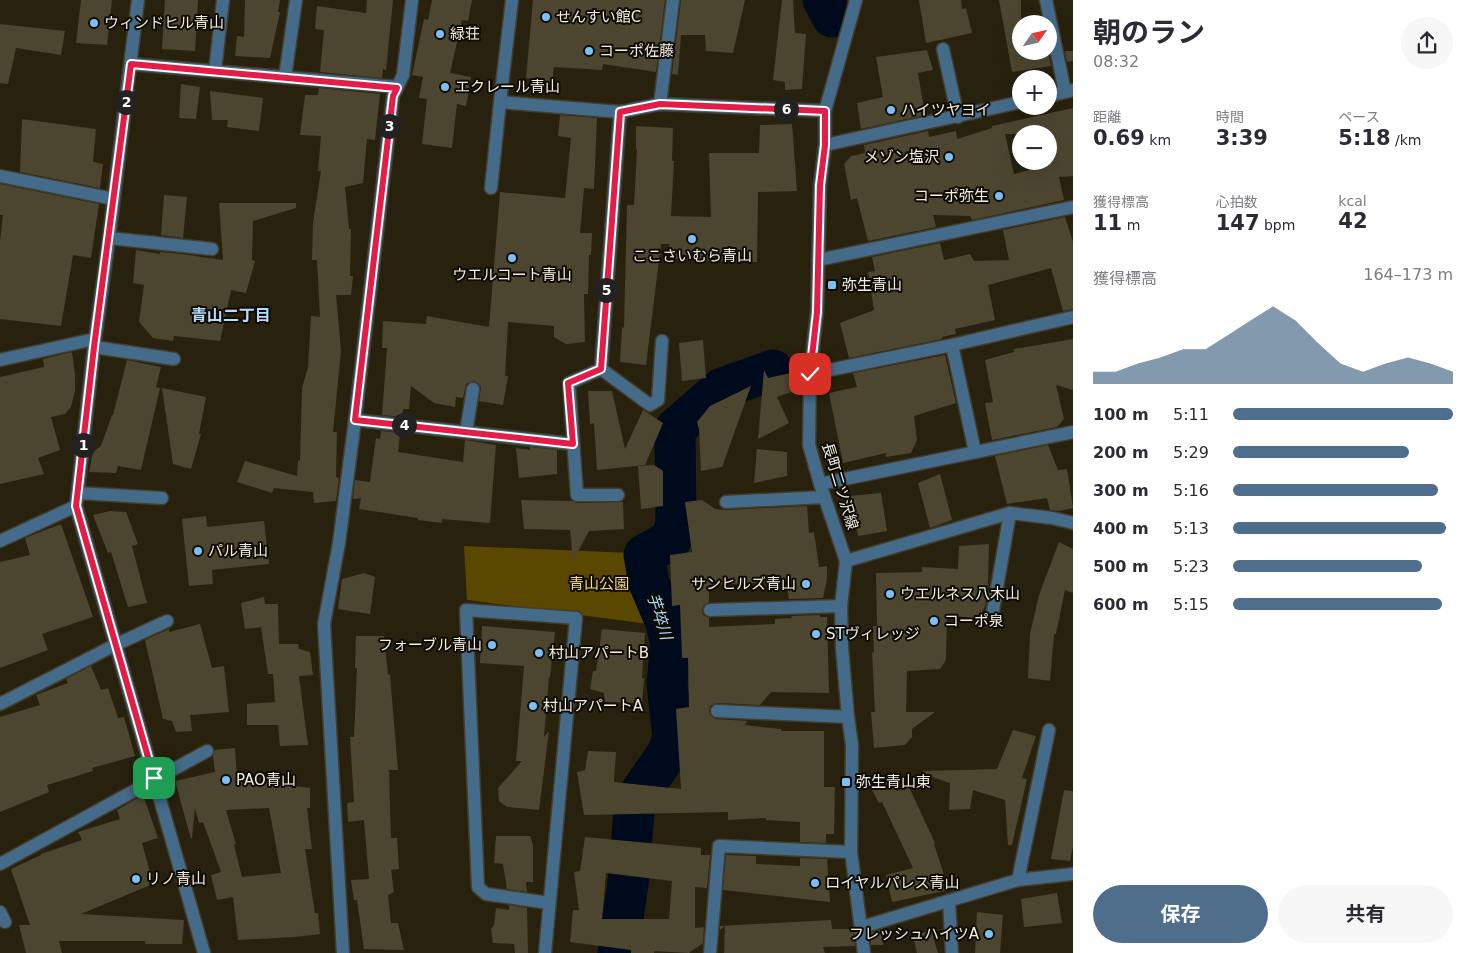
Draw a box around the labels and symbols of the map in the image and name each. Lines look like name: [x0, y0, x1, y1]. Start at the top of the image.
place label: せんすい館C: [556, 8, 641, 26]
marker: せんすい館C: [540, 11, 552, 23]
place label: ウィンドヒル青山: [104, 14, 224, 32]
north arrow: [1012, 15, 1058, 60]
marker: ウィンドヒル青山: [88, 17, 100, 29]
place label: 緑荘: [450, 25, 480, 43]
marker: 緑荘: [434, 28, 446, 40]
place label: コーポ佐藤: [599, 42, 674, 60]
marker: コーポ佐藤: [583, 45, 595, 57]
place label: エクレール青山: [455, 78, 560, 96]
marker: エクレール青山: [439, 81, 451, 93]
pin: 2: [114, 90, 138, 114]
pin: 6: [774, 96, 798, 122]
place label: ハイツヤヨイ: [901, 101, 991, 119]
marker: ハイツヤヨイ: [885, 104, 897, 116]
pin: 3: [376, 114, 402, 138]
place label: メゾン塩沢: [864, 148, 939, 166]
marker: メゾン塩沢: [943, 151, 955, 163]
place label: コーポ弥生: [914, 187, 989, 205]
marker: コーポ弥生: [993, 190, 1005, 202]
marker: ここさいむら青山: [686, 233, 698, 245]
place label: ここさいむら青山: [632, 247, 752, 265]
marker: ウエルコート青山: [506, 252, 518, 264]
place label: ウエルコート青山: [452, 266, 572, 284]
place label: 弥生青山: [842, 276, 902, 294]
pin: 5: [594, 278, 618, 302]
marker: 弥生青山: [826, 279, 838, 291]
district label: 青山二丁目: [191, 306, 271, 325]
pin: [789, 353, 831, 395]
pin: 4: [392, 412, 416, 438]
pin: 1: [70, 432, 96, 458]
street label: 長町二ツ沢線: [818, 440, 862, 532]
place label: パル青山: [208, 542, 268, 560]
marker: パル青山: [192, 545, 204, 557]
park label: 青山公園: [569, 575, 629, 593]
place label: サンヒルズ青山: [691, 575, 796, 593]
marker: サンヒルズ青山: [800, 578, 812, 590]
place label: ウエルネス八木山: [900, 585, 1020, 603]
marker: ウエルネス八木山: [884, 588, 896, 600]
water label: 芋埣川: [643, 590, 677, 644]
place label: コーポ泉: [944, 612, 1004, 630]
marker: コーポ泉: [928, 615, 940, 627]
place label: STヴィレッジ: [826, 625, 920, 643]
marker: STヴィレッジ: [810, 628, 822, 640]
place label: フォーブル青山: [378, 636, 482, 654]
marker: フォーブル青山: [486, 639, 498, 651]
place label: 村山アパートB: [549, 644, 649, 662]
marker: 村山アパートB: [533, 647, 545, 659]
place label: 村山アパートA: [543, 697, 644, 715]
marker: 村山アパートA: [527, 700, 539, 712]
pin: [133, 757, 175, 799]
place label: PAO青山: [236, 771, 296, 789]
place label: 弥生青山東: [856, 773, 931, 791]
marker: PAO青山: [220, 774, 232, 786]
marker: 弥生青山東: [840, 776, 852, 788]
place label: リノ青山: [146, 870, 206, 888]
marker: リノ青山: [130, 873, 142, 885]
place label: ロイヤルパレス青山: [825, 874, 960, 892]
marker: ロイヤルパレス青山: [809, 877, 821, 889]
place label: フレッシュハイツA: [849, 925, 980, 943]
marker: フレッシュハイツA: [983, 928, 995, 940]

